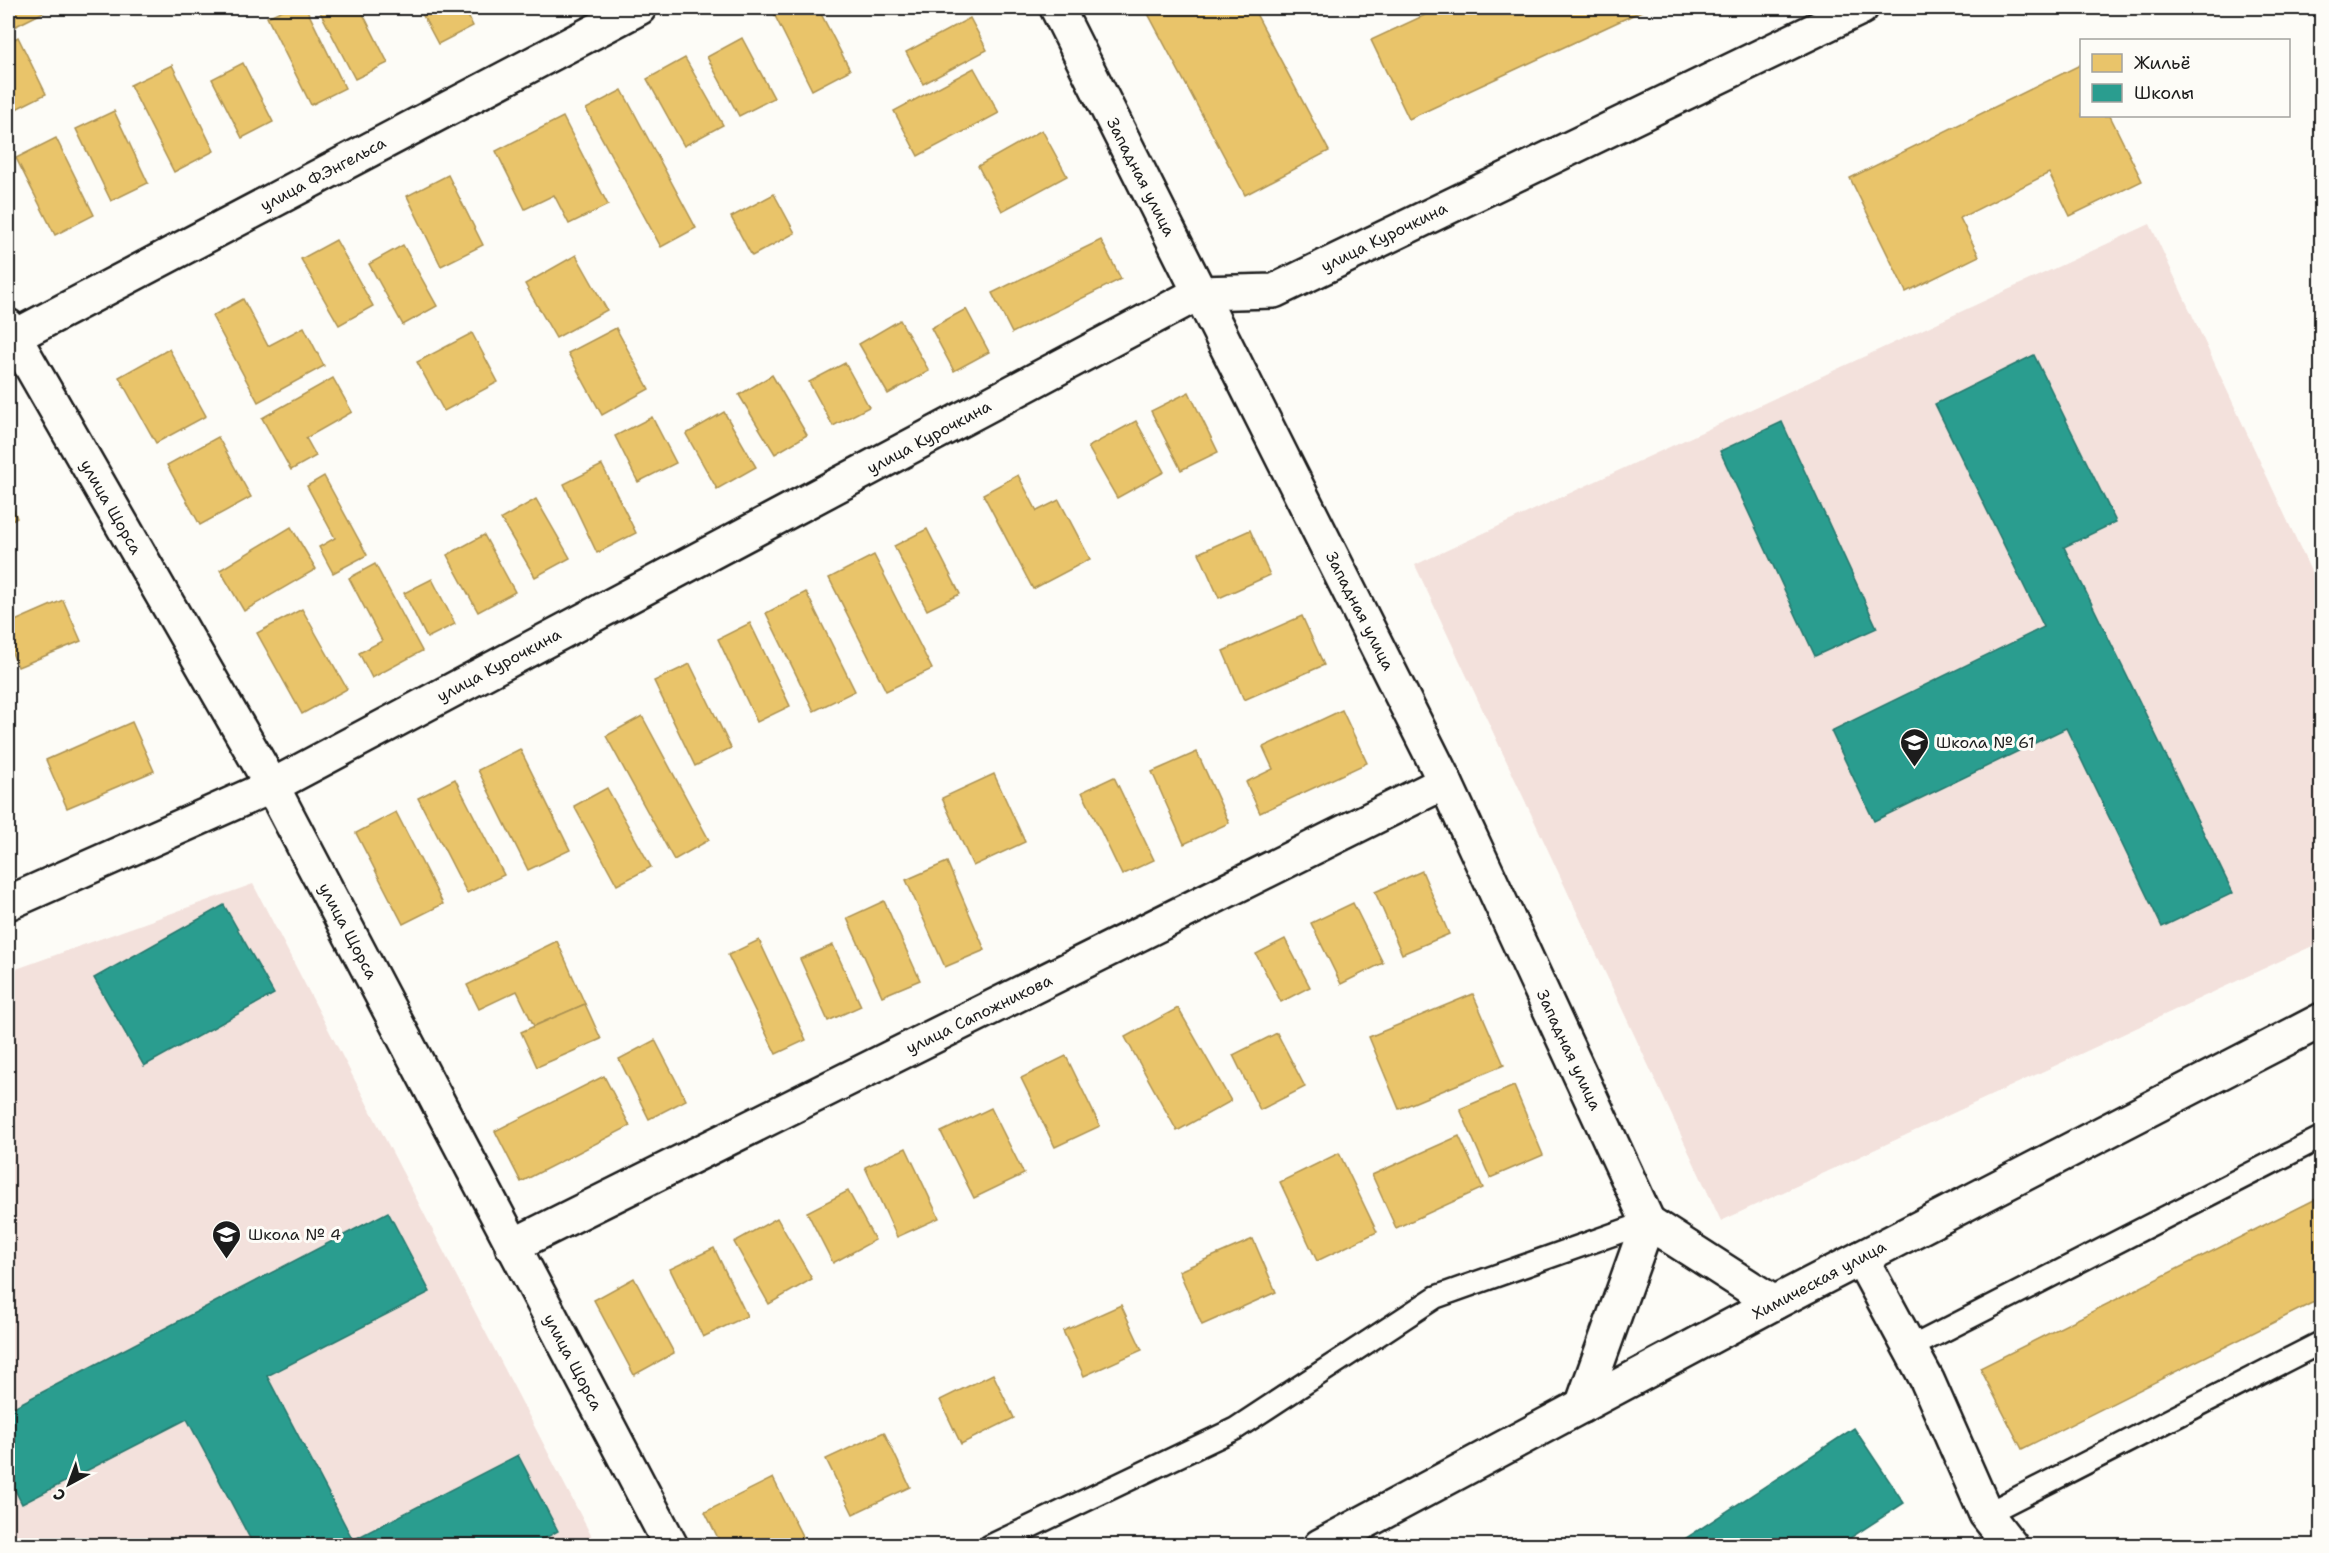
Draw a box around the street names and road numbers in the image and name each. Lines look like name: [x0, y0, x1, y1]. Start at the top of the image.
street label: Западная улица: [1102, 114, 1180, 240]
street label: улица Ф.Энгельса: [256, 132, 390, 216]
street label: улица Курочкина: [1317, 197, 1451, 277]
street label: улица Курочкина: [863, 395, 995, 479]
street label: улица Щорса: [75, 456, 147, 558]
street label: Западная улица: [1321, 548, 1399, 674]
street label: улица Курочкина: [433, 623, 565, 707]
street label: улица Щорса: [314, 879, 382, 983]
street label: улица Сапожникова: [902, 969, 1056, 1059]
street label: Западная улица: [1532, 986, 1606, 1114]
street label: Химическая улица: [1748, 1236, 1890, 1324]
street label: улица Щорса: [539, 1310, 607, 1414]

